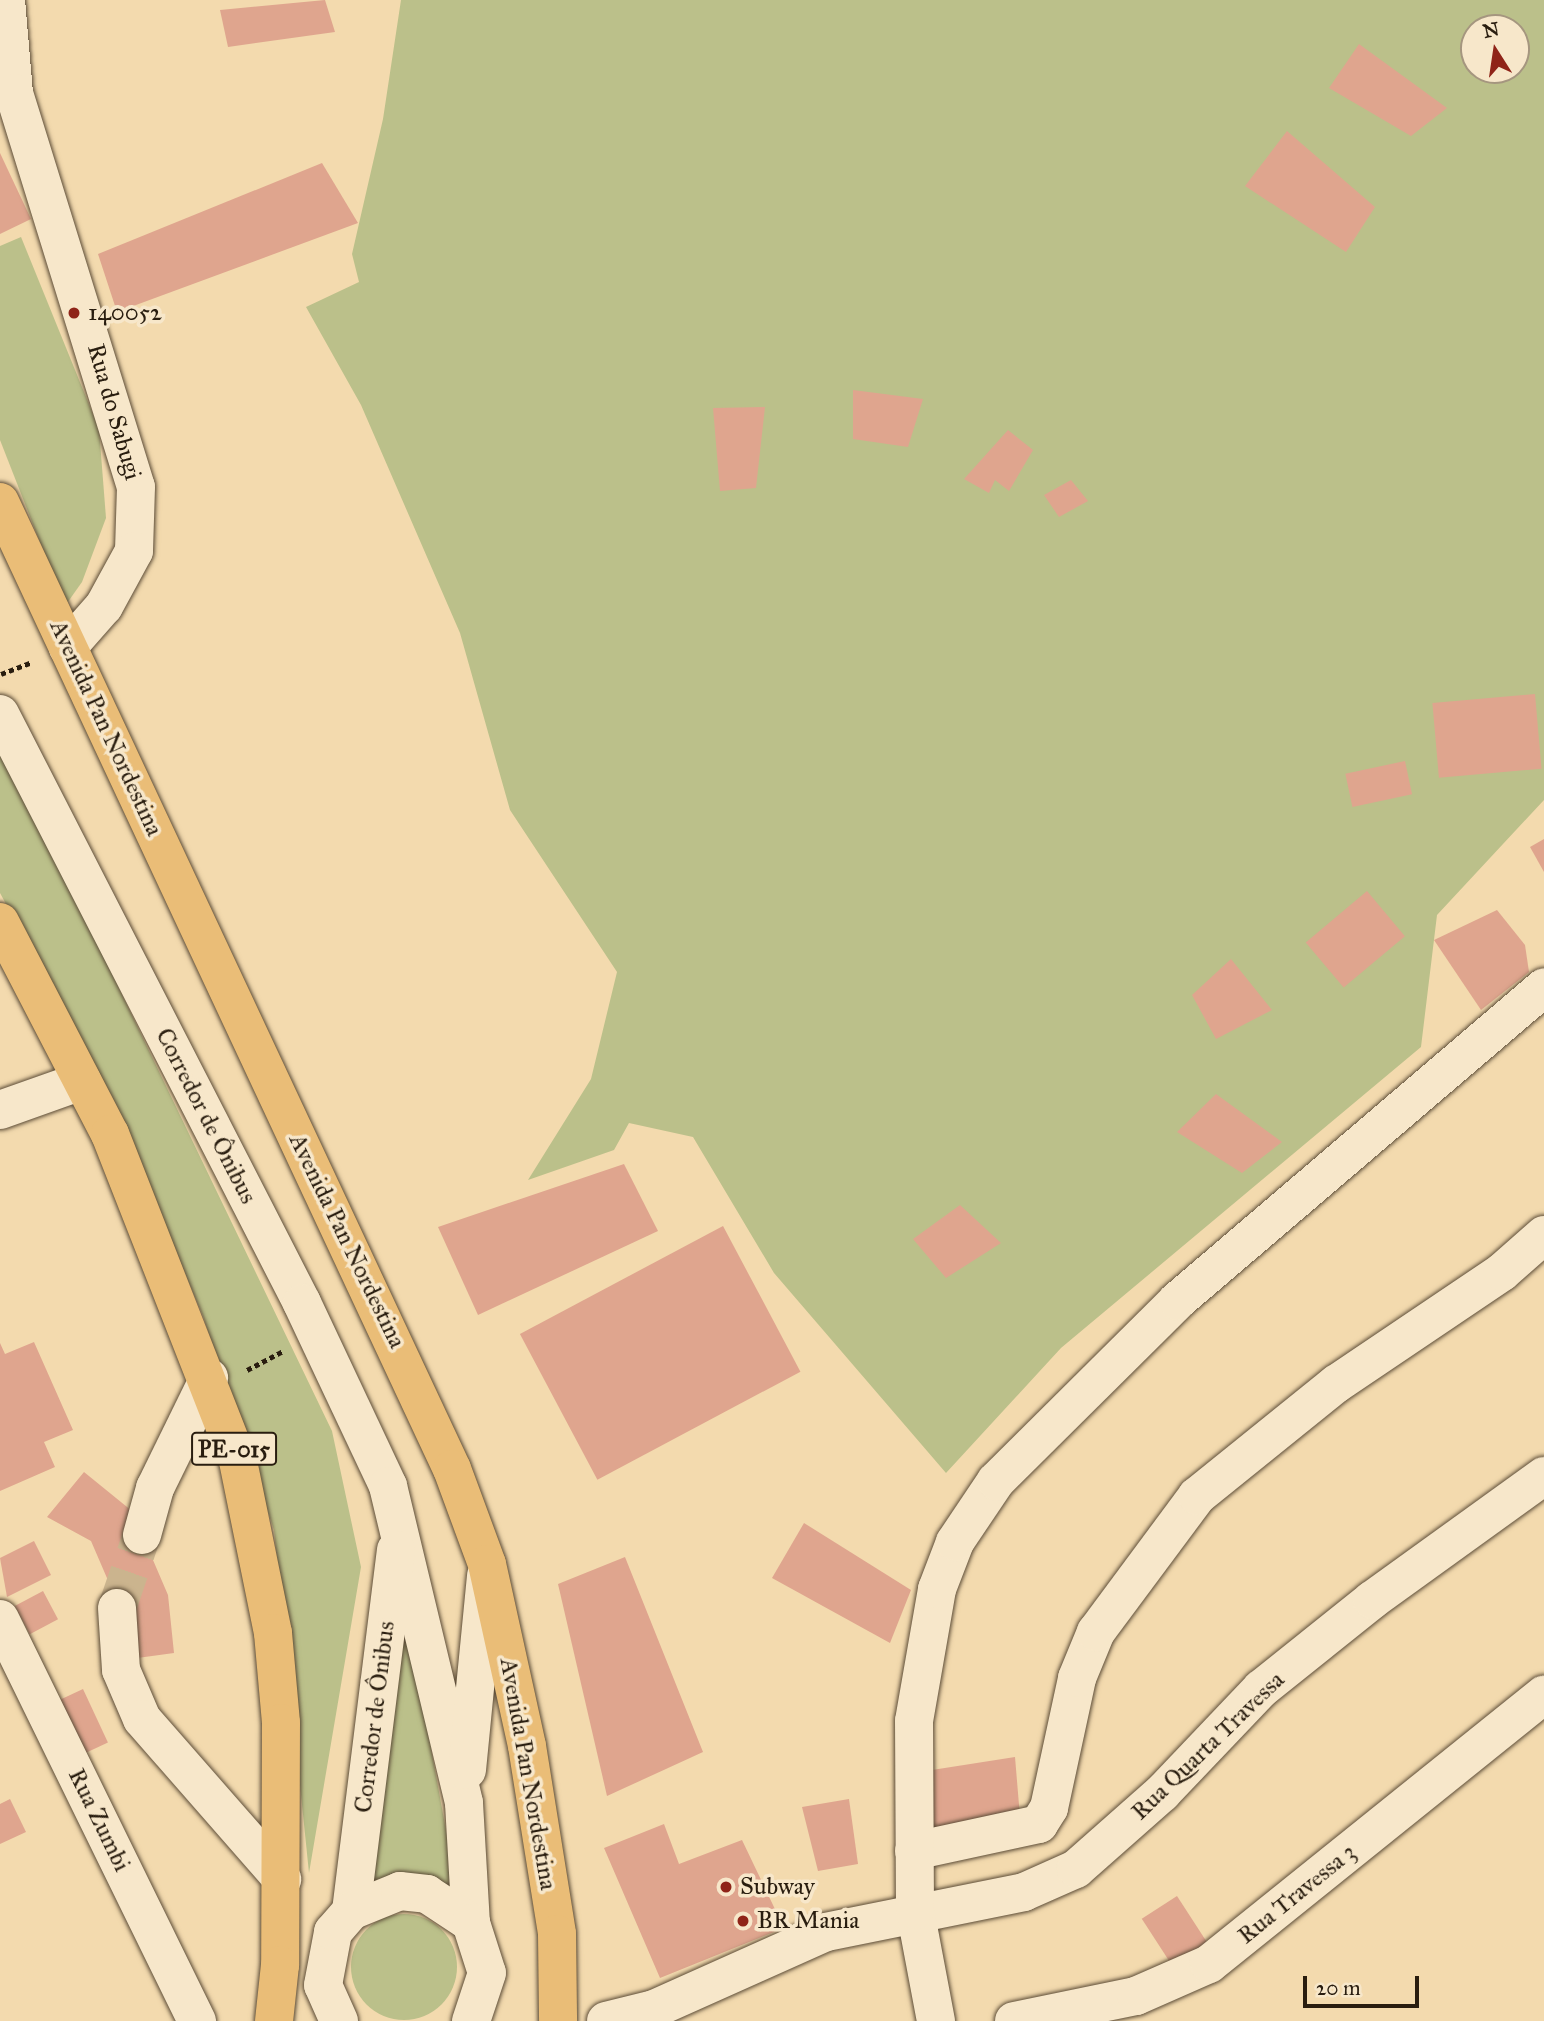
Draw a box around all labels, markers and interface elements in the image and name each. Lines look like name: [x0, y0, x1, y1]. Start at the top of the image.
north arrow: [1460, 14, 1530, 84]
text: N: [1481, 17, 1501, 43]
place label: 140052: [88, 299, 162, 327]
marker: 140052: [66, 305, 82, 321]
street label: Rua do Sabugi: [81, 341, 147, 483]
street label: Avenida Pan Nordestina: [43, 615, 169, 841]
street label: Corredor de Ônibus: [149, 1024, 263, 1208]
street label: Avenida Pan Nordestina: [283, 1129, 411, 1353]
road number: PE-015: [190, 1430, 278, 1468]
street label: Corredor de Ônibus: [349, 1620, 401, 1814]
street label: Avenida Pan Nordestina: [493, 1656, 563, 1892]
street label: Rua Quarta Travessa: [1126, 1666, 1290, 1826]
street label: Rua Zumbi: [62, 1764, 136, 1876]
street label: Rua Travessa 3: [1232, 1838, 1362, 1950]
place label: Subway: [740, 1873, 815, 1901]
marker: Subway: [718, 1879, 734, 1895]
place label: BR Mania: [757, 1907, 859, 1935]
marker: BR Mania: [735, 1913, 751, 1929]
scale bar: [1306, 1962, 1422, 2006]
text: 20 m: [1316, 1975, 1361, 2001]

